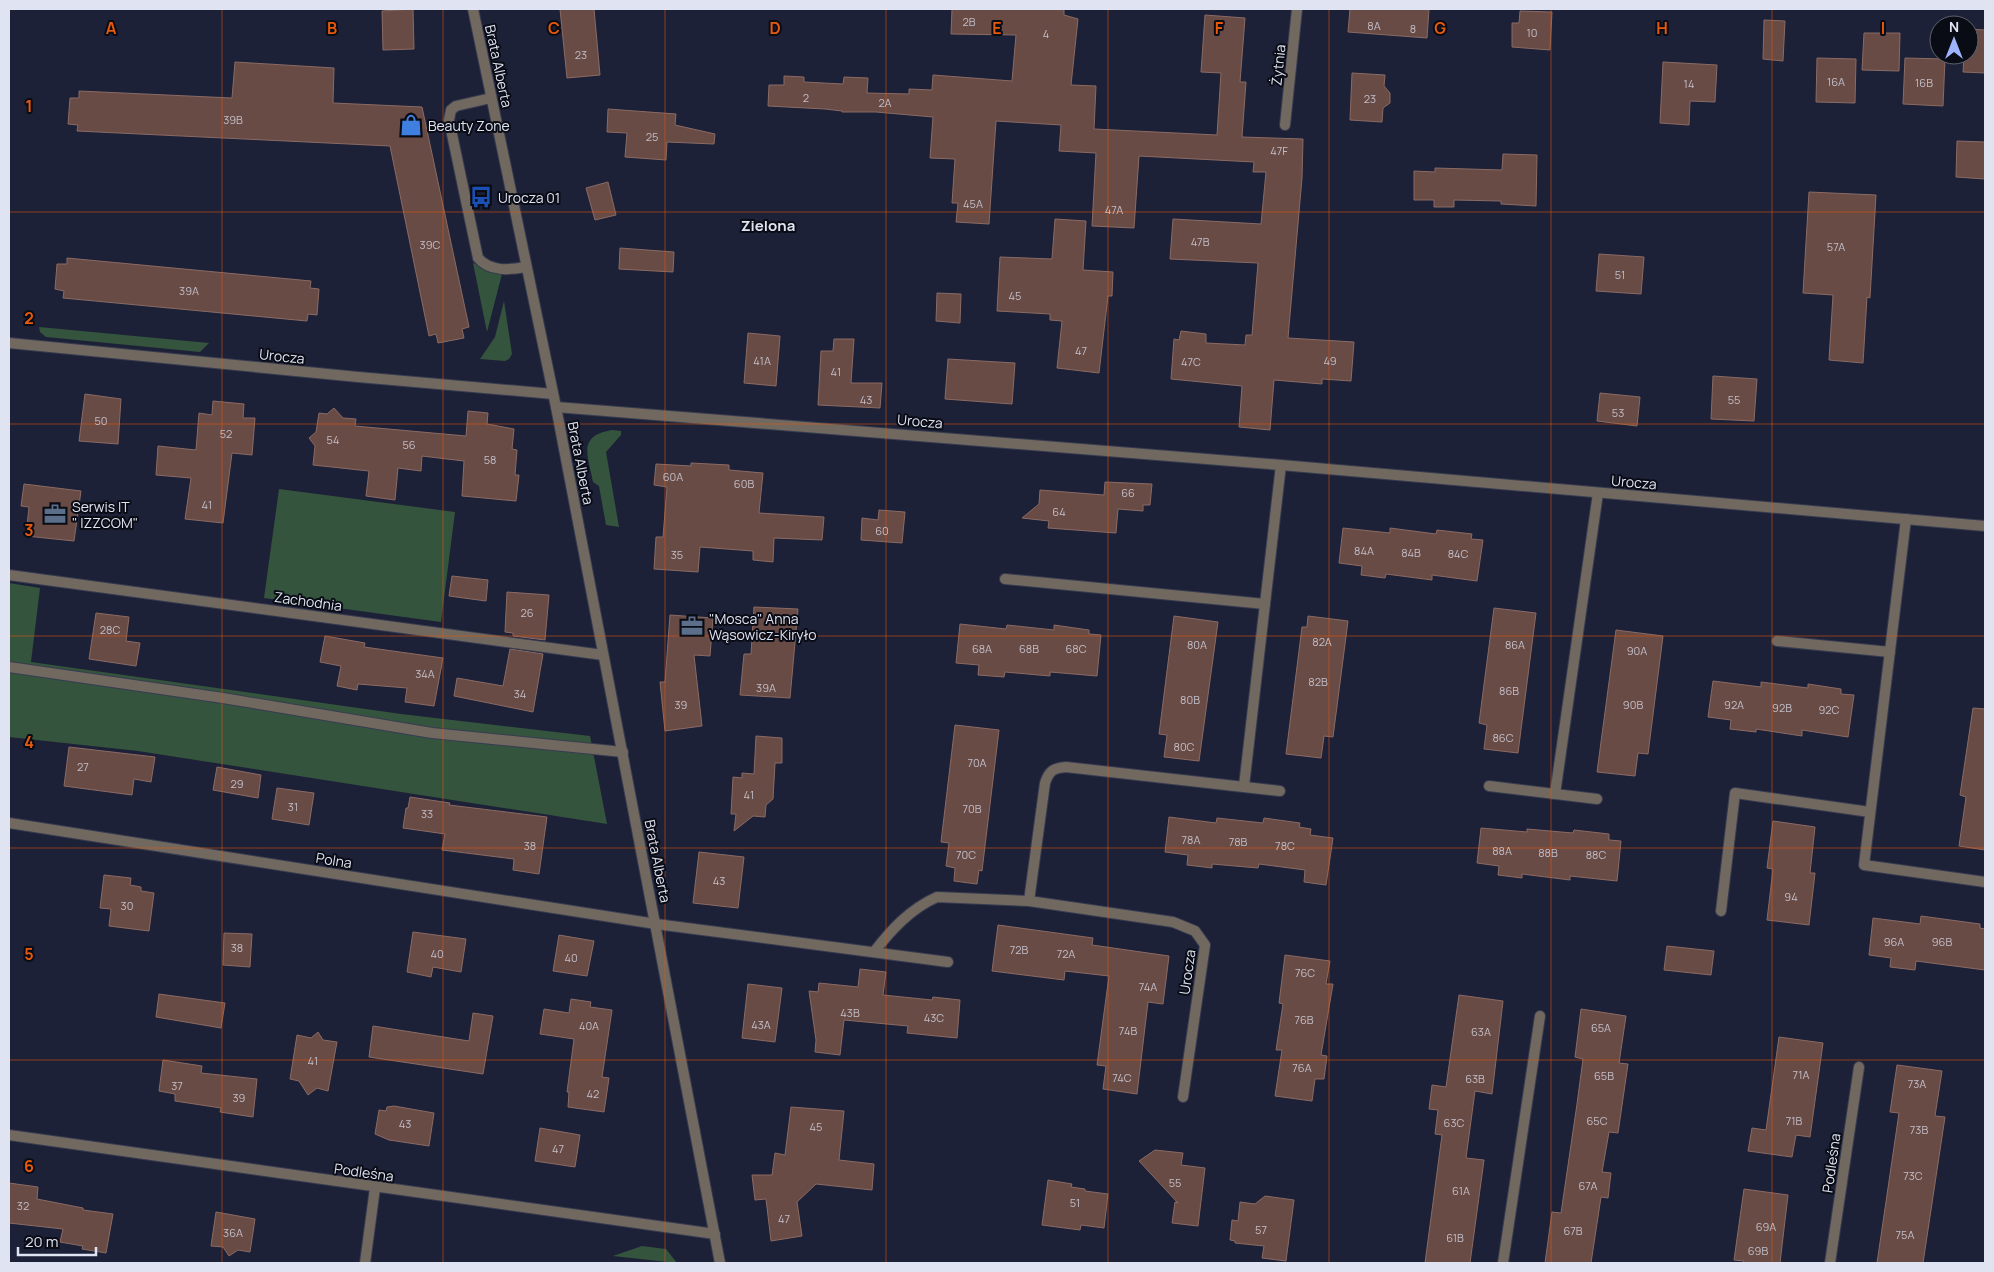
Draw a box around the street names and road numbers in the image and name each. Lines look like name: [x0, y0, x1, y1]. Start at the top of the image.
street label: Brata Alberta: [481, 23, 517, 109]
street label: Żytnia: [1266, 43, 1290, 87]
street label: Urocza: [258, 344, 306, 368]
street label: Urocza: [896, 410, 944, 432]
street label: Brata Alberta: [564, 420, 598, 506]
street label: Urocza: [1610, 471, 1658, 493]
street label: Zachodnia: [273, 587, 343, 615]
street label: Brata Alberta: [641, 818, 675, 904]
street label: Polna: [315, 848, 353, 872]
street label: Urocza: [1174, 948, 1200, 996]
street label: Podleśna: [1817, 1132, 1845, 1194]
street label: Podleśna: [333, 1158, 395, 1186]

